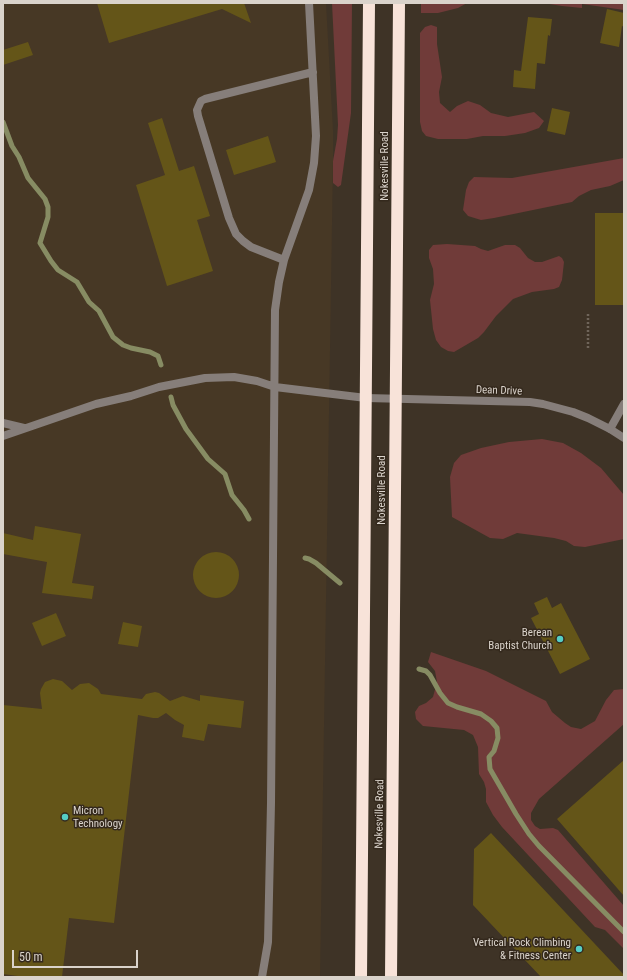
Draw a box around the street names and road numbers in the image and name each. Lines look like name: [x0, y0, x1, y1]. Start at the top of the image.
street label: Nokesville Road: [378, 131, 392, 201]
street label: Dean Drive: [476, 384, 522, 398]
street label: Nokesville Road: [375, 455, 389, 525]
street label: Nokesville Road: [373, 779, 387, 849]

